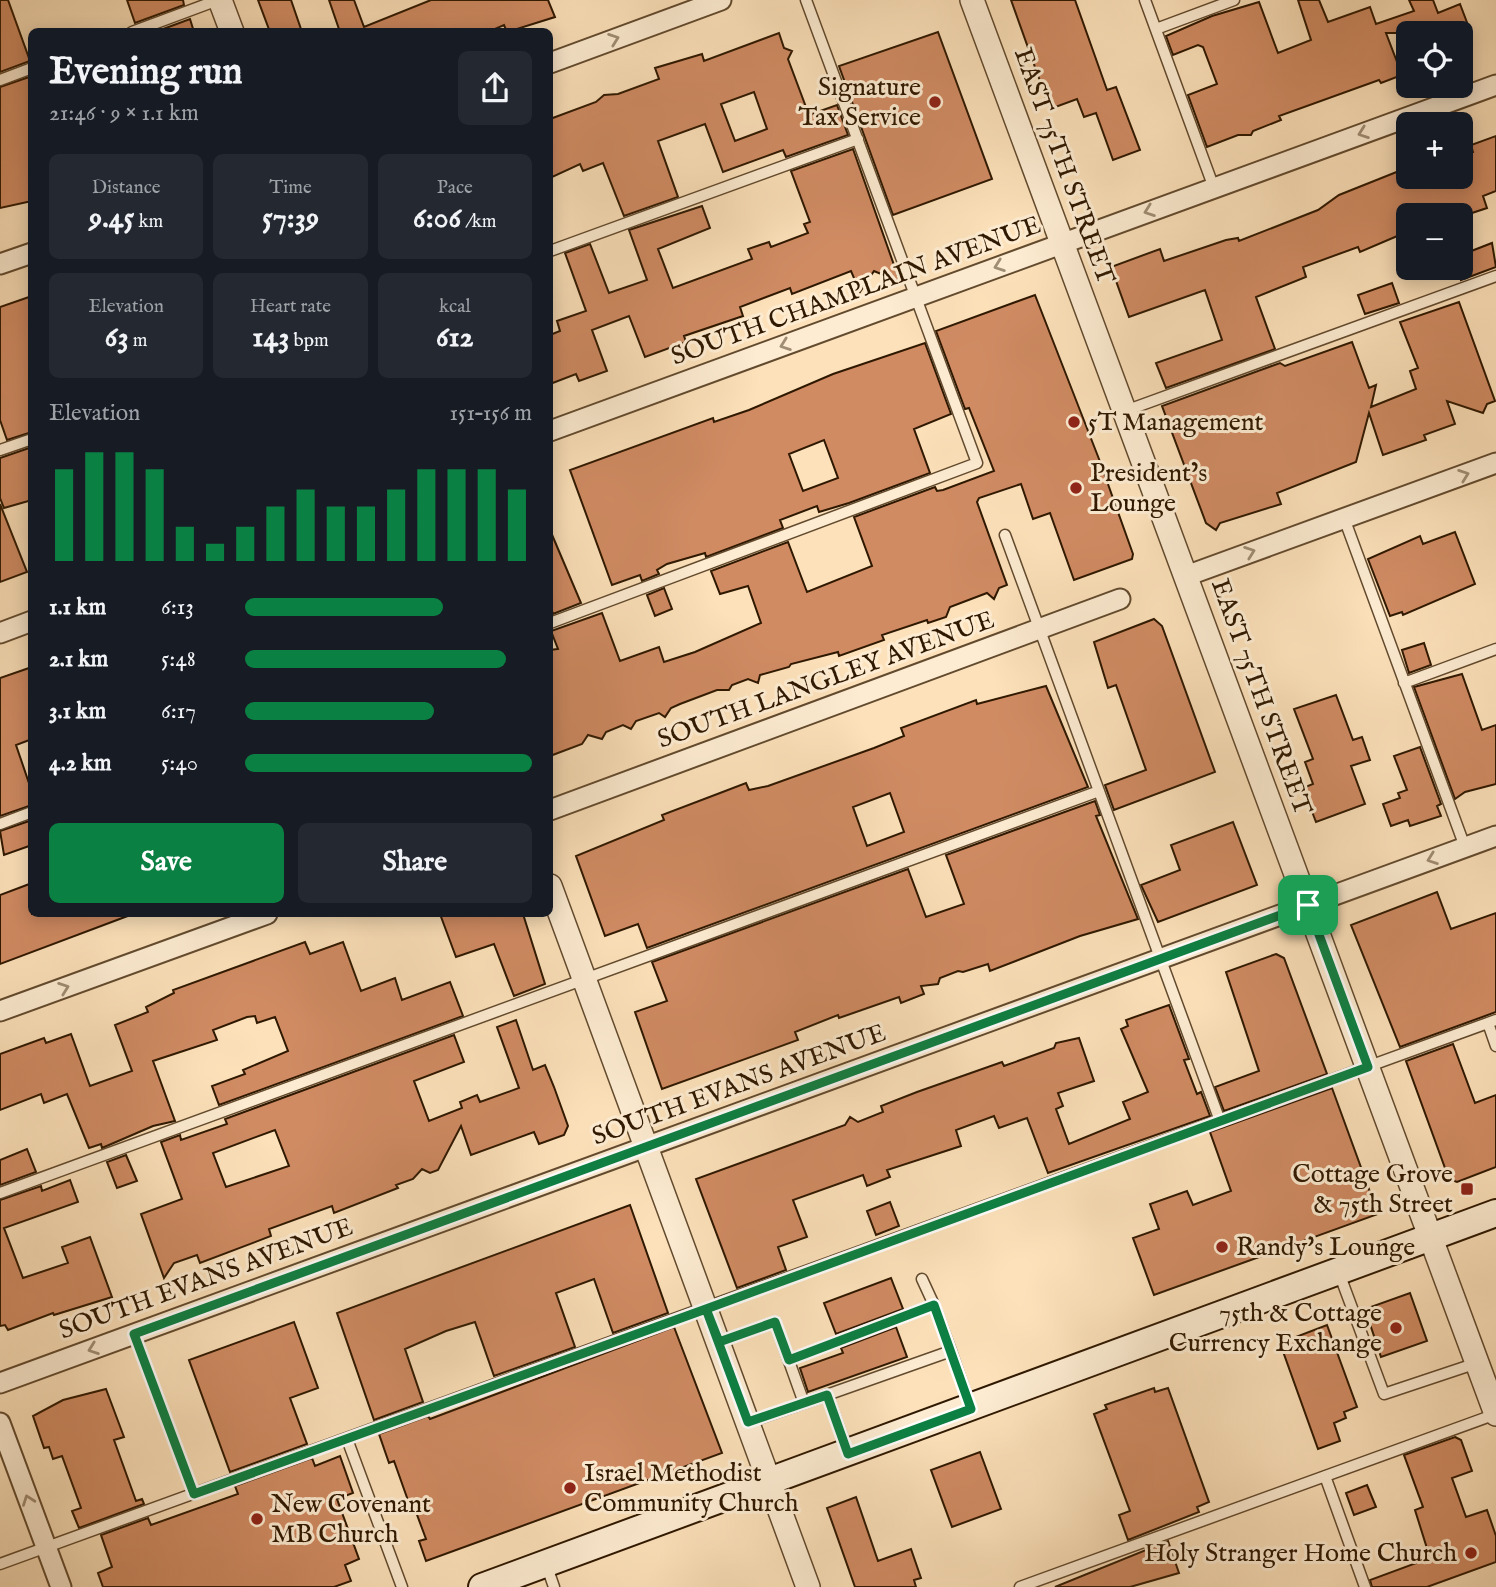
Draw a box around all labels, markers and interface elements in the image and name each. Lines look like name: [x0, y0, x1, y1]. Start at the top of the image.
map controls: [1396, 21, 1473, 280]
button: locate: [1396, 21, 1473, 98]
one-way arrow: [607, 34, 619, 48]
street label: EAST 75TH STREET: [1006, 43, 1122, 289]
text: Evening run: [49, 49, 243, 97]
button: share: [458, 51, 532, 125]
place label: Signature Tax Service: [798, 71, 921, 134]
marker: Signature Tax Service: [927, 94, 943, 110]
text: 21:46 · 9 × 1.1 km: [49, 99, 199, 128]
button: +: [1396, 112, 1473, 189]
one-way arrow: [1357, 125, 1369, 139]
text: Distance: [92, 176, 161, 200]
text: Time: [269, 176, 312, 200]
text: Pace: [437, 176, 473, 200]
text: 9.45: [89, 200, 134, 238]
text: 57:39: [262, 200, 319, 238]
text: 6:06: [413, 200, 461, 238]
one-way arrow: [1144, 203, 1156, 217]
button: −: [1396, 203, 1473, 280]
street label: SOUTH CHAMPLAIN AVENUE: [667, 209, 1045, 373]
text: km: [134, 210, 163, 234]
text: /km: [461, 210, 497, 234]
one-way arrow: [993, 258, 1005, 272]
text: Elevation: [88, 295, 164, 319]
text: Heart rate: [250, 295, 331, 319]
text: kcal: [439, 295, 471, 319]
text: 63: [105, 319, 129, 357]
text: 143: [252, 319, 289, 357]
text: 612: [436, 319, 474, 357]
text: m: [129, 329, 148, 353]
text: bpm: [289, 329, 329, 353]
one-way arrow: [780, 336, 792, 350]
text: Elevation: [49, 399, 140, 428]
text: 151–156 m: [450, 399, 532, 428]
place label: 5T Management: [1088, 406, 1264, 439]
marker: 5T Management: [1066, 414, 1082, 430]
place label: President’s Lounge: [1090, 457, 1208, 520]
one-way arrow: [1457, 469, 1469, 483]
marker: President’s Lounge: [1068, 480, 1084, 496]
one-way arrow: [1244, 547, 1256, 561]
street label: EAST 75TH STREET: [1203, 574, 1319, 820]
text: 1.1 km: [49, 593, 106, 622]
text: 6:13: [161, 593, 194, 622]
street label: SOUTH LANGLEY AVENUE: [653, 604, 999, 756]
text: 2.1 km: [49, 645, 108, 674]
text: 5:48: [161, 645, 196, 674]
text: 3.1 km: [49, 697, 106, 726]
text: 6:17: [161, 697, 196, 726]
text: 4.2 km: [49, 749, 112, 778]
text: 5:40: [161, 749, 198, 778]
button: Save: [49, 823, 284, 903]
button: Share: [298, 823, 532, 903]
one-way arrow: [1426, 851, 1438, 865]
pin: [1278, 875, 1338, 935]
icon: arrive: [1289, 886, 1327, 924]
one-way arrow: [58, 982, 70, 996]
street label: SOUTH EVANS AVENUE: [588, 1016, 890, 1154]
place label: Cottage Grove & 75th Street: [1292, 1158, 1453, 1221]
marker: Cottage Grove & 75th Street: [1459, 1181, 1475, 1197]
street label: SOUTH EVANS AVENUE: [55, 1210, 357, 1348]
place label: Randy's Lounge: [1236, 1231, 1415, 1264]
marker: Randy's Lounge: [1214, 1239, 1230, 1255]
place label: 75th & Cottage Currency Exchange: [1169, 1297, 1382, 1360]
marker: 75th & Cottage Currency Exchange: [1388, 1320, 1404, 1336]
one-way arrow: [88, 1341, 100, 1355]
place label: Israel Methodist Community Church: [584, 1457, 799, 1520]
marker: Israel Methodist Community Church: [562, 1480, 578, 1496]
place label: New Covenant MB Church: [271, 1488, 431, 1551]
one-way arrow: [23, 1495, 37, 1507]
marker: New Covenant MB Church: [249, 1511, 265, 1527]
place label: Holy Stranger Home Church: [1144, 1537, 1457, 1570]
marker: Holy Stranger Home Church: [1463, 1545, 1479, 1561]

